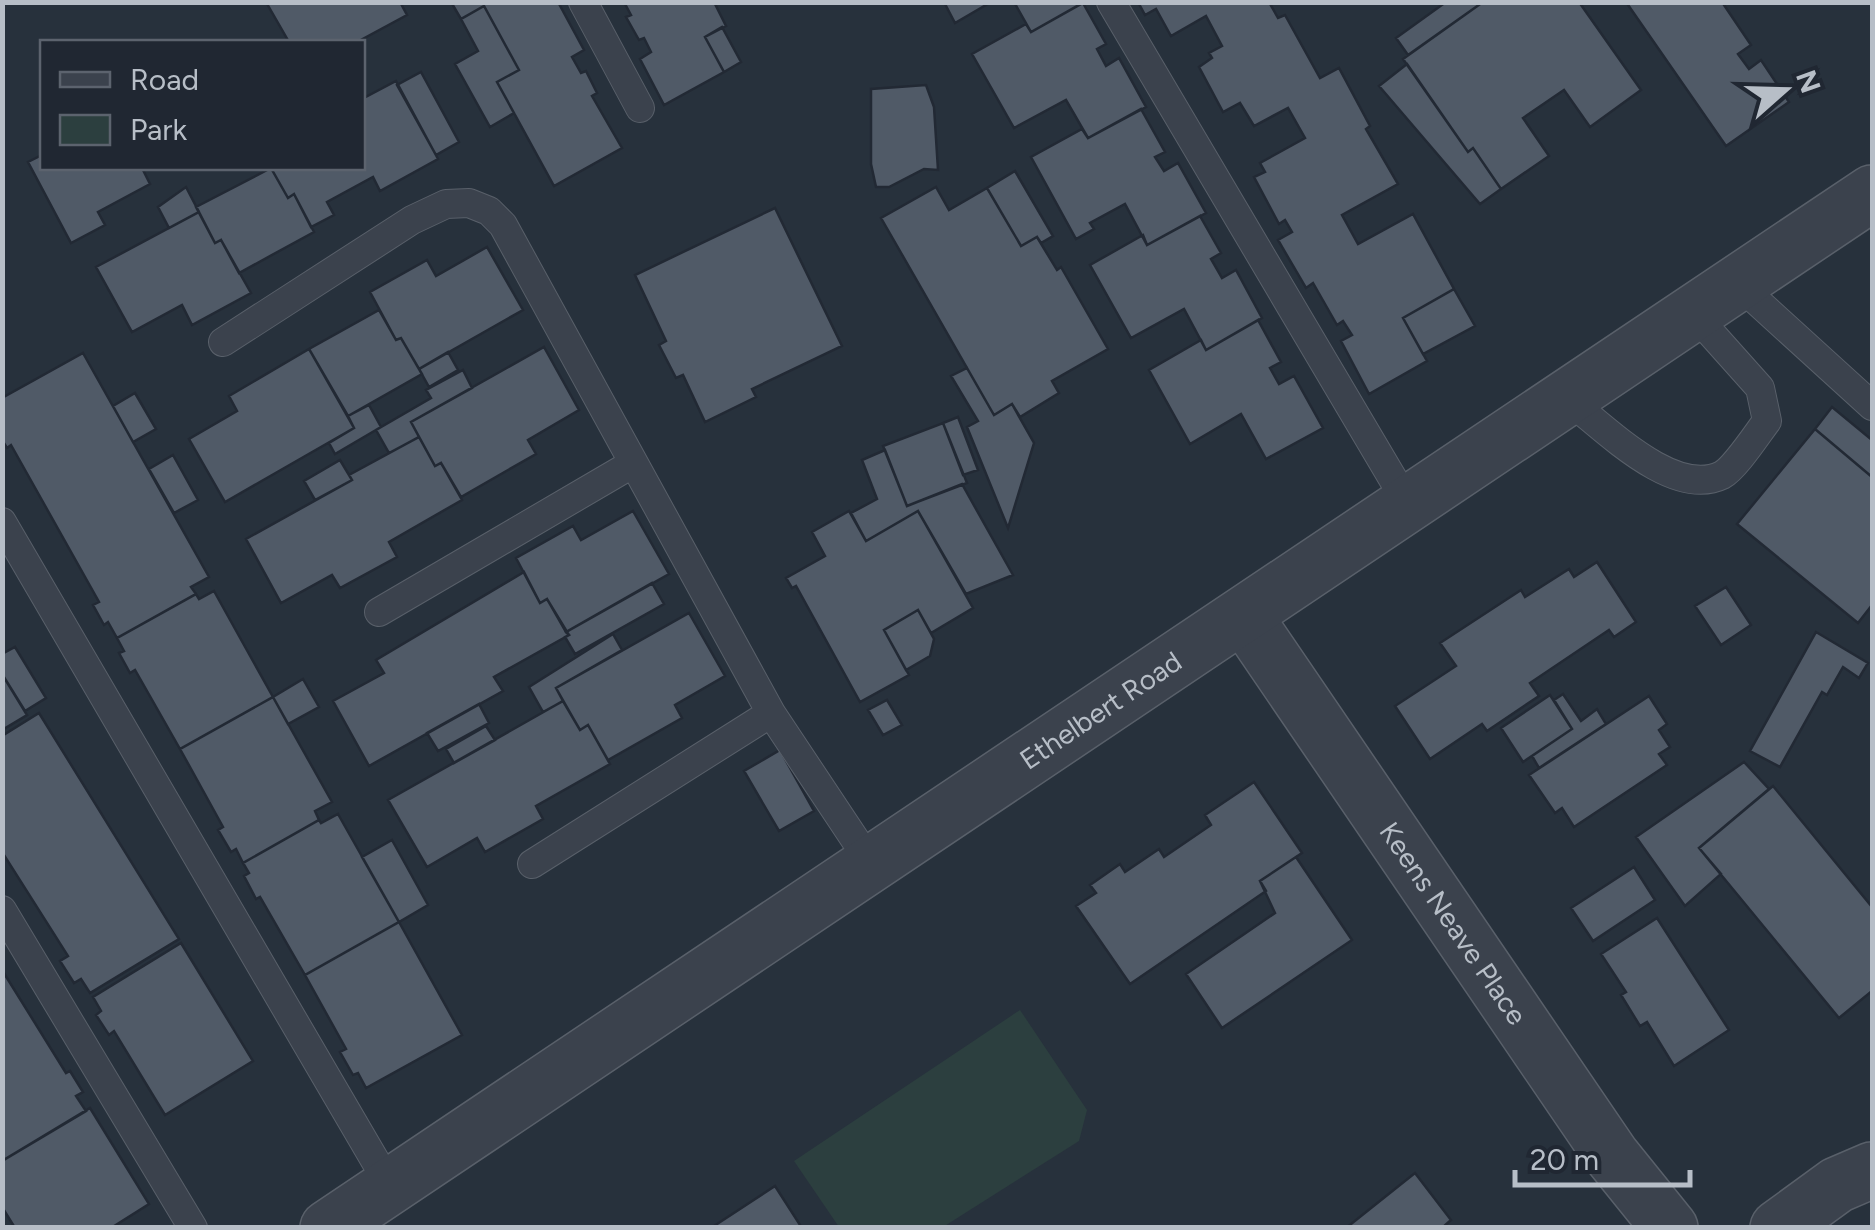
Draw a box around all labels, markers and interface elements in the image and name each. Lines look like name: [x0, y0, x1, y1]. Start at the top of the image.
legend: [40, 40, 365, 170]
north arrow: [1735, 40, 1835, 140]
text: Road: [130, 61, 199, 98]
text: N: [1789, 65, 1828, 97]
text: Park: [130, 111, 188, 148]
street label: Ethelbert Road: [1013, 644, 1188, 776]
street label: Keens Neave Place: [1373, 816, 1534, 1031]
scale bar: [1515, 1125, 1690, 1187]
text: 20 m: [1530, 1141, 1599, 1178]

